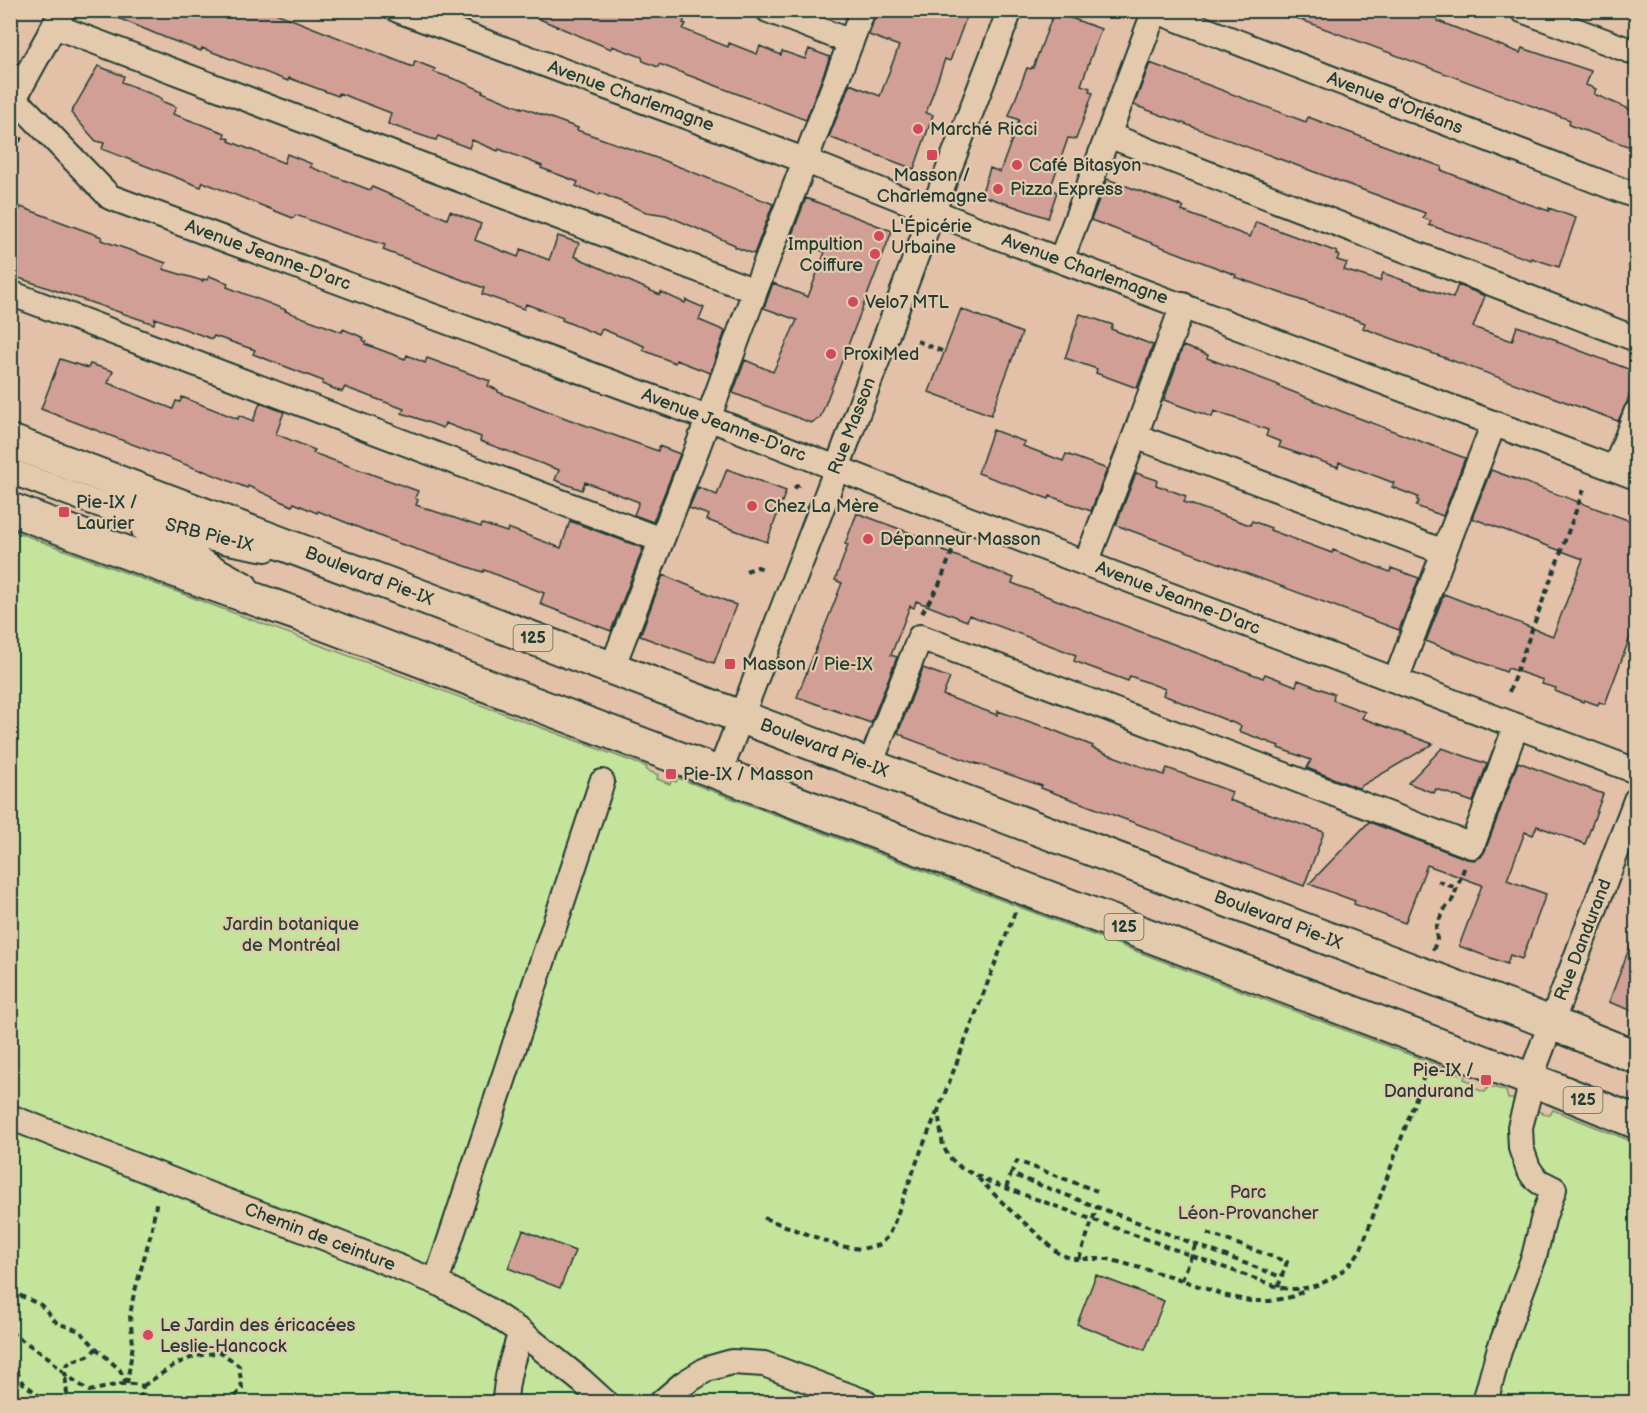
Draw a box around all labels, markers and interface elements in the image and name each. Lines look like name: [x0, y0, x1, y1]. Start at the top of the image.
street label: Avenue Charlemagne: [545, 56, 717, 136]
street label: Avenue d'Orléans: [1324, 67, 1466, 139]
place label: Marché Ricci: [930, 119, 1037, 140]
marker: Marché Ricci: [911, 122, 925, 136]
marker: Masson / Charlemagne: [925, 148, 939, 162]
place label: Café Bitasyon: [1029, 155, 1141, 176]
marker: Café Bitasyon: [1010, 158, 1024, 172]
place label: Masson / Charlemagne: [877, 165, 987, 207]
place label: Pizza Express: [1010, 179, 1123, 200]
marker: Pizza Express: [991, 182, 1005, 196]
place label: L'Épicérie Urbaine: [891, 214, 972, 258]
street label: Avenue Jeanne-D'arc: [182, 215, 354, 295]
marker: L'Épicérie Urbaine: [872, 229, 886, 243]
street label: Avenue Charlemagne: [999, 229, 1171, 309]
place label: Impultion Coiffure: [788, 234, 863, 276]
marker: Impultion Coiffure: [868, 247, 882, 261]
place label: Velo7 MTL: [865, 292, 949, 313]
marker: Velo7 MTL: [846, 295, 860, 309]
place label: ProxiMed: [843, 344, 919, 365]
marker: ProxiMed: [824, 347, 838, 361]
street label: Rue Masson: [824, 374, 880, 478]
street label: Avenue Jeanne-D'arc: [639, 384, 809, 466]
place label: Pie-IX / Laurier: [76, 492, 138, 534]
place label: Chez La Mère: [764, 496, 879, 517]
marker: Chez La Mère: [745, 499, 759, 513]
marker: Pie-IX / Laurier: [57, 505, 71, 519]
street label: SRB Pie-IX: [163, 514, 256, 556]
place label: Dépanneur Masson: [880, 529, 1041, 550]
marker: Dépanneur Masson: [861, 532, 875, 546]
street label: Boulevard Pie-IX: [302, 542, 437, 610]
street label: Avenue Jeanne-D'arc: [1093, 557, 1263, 639]
road number: 125: [514, 625, 552, 651]
place label: Masson / Pie-IX: [742, 654, 873, 675]
marker: Masson / Pie-IX: [723, 657, 737, 671]
street label: Boulevard Pie-IX: [757, 714, 892, 782]
place label: Pie-IX / Masson: [683, 764, 813, 785]
marker: Pie-IX / Masson: [664, 767, 678, 781]
street label: Rue Dandurand: [1550, 876, 1616, 1004]
street label: Boulevard Pie-IX: [1211, 886, 1346, 954]
park label: Jardin botanique de Montréal: [223, 914, 359, 956]
road number: 125: [1104, 914, 1144, 940]
place label: Pie-IX / Dandurand: [1384, 1060, 1474, 1102]
marker: Pie-IX / Dandurand: [1479, 1073, 1493, 1087]
road number: 125: [1564, 1087, 1602, 1113]
park label: Parc Léon-Provancher: [1178, 1182, 1319, 1224]
street label: Chemin de ceinture: [241, 1198, 399, 1276]
place label: Le Jardin des éricacées Leslie-Hancock: [160, 1315, 355, 1357]
marker: Le Jardin des éricacées Leslie-Hancock: [141, 1328, 155, 1342]

